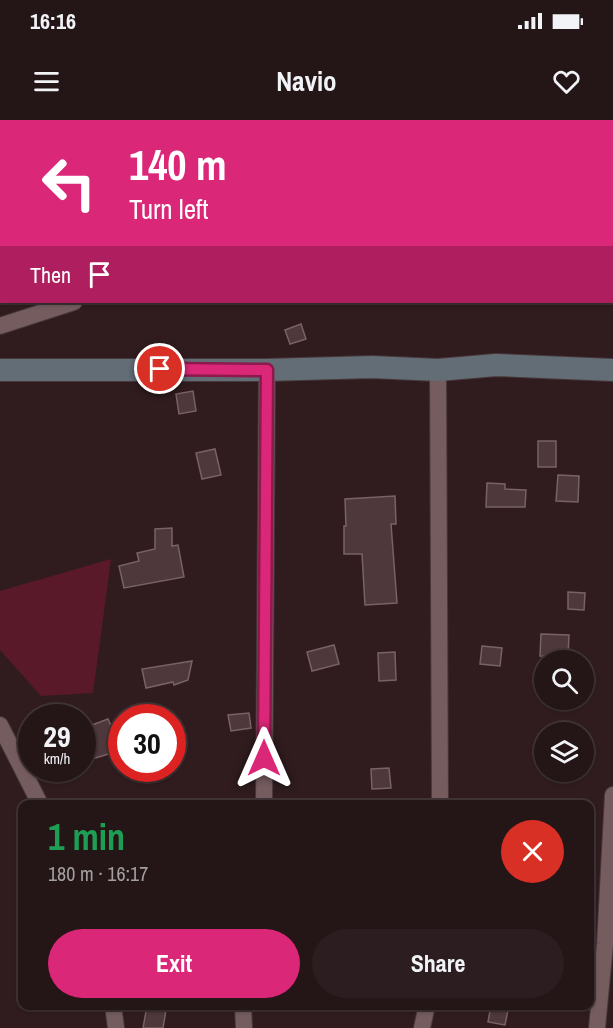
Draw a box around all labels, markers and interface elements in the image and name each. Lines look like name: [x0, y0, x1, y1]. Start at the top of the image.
text: 16:16: [30, 6, 76, 36]
text: Navio: [276, 63, 337, 99]
icon: menu: [30, 65, 63, 98]
icon: heart: [550, 65, 583, 98]
text: 140 m: [129, 137, 227, 193]
icon: left: [30, 144, 108, 222]
text: Turn left: [129, 191, 208, 227]
icon: arrive: [83, 258, 116, 291]
text: Then: [30, 260, 71, 290]
pin: [134, 343, 185, 394]
icon: arrive: [143, 352, 176, 385]
map controls: [534, 650, 594, 782]
button: search: [534, 650, 594, 710]
speed limit sign: 30: [108, 704, 186, 782]
text: 29: [43, 716, 71, 756]
button: layers: [534, 722, 594, 782]
position arrow: [232, 726, 296, 790]
text: km/h: [44, 748, 70, 769]
text: 1 min: [48, 813, 125, 861]
button: close: [501, 820, 564, 883]
text: 180 m · 16:17: [48, 860, 148, 887]
button: Exit: [48, 929, 300, 998]
button: Share: [312, 929, 564, 998]

